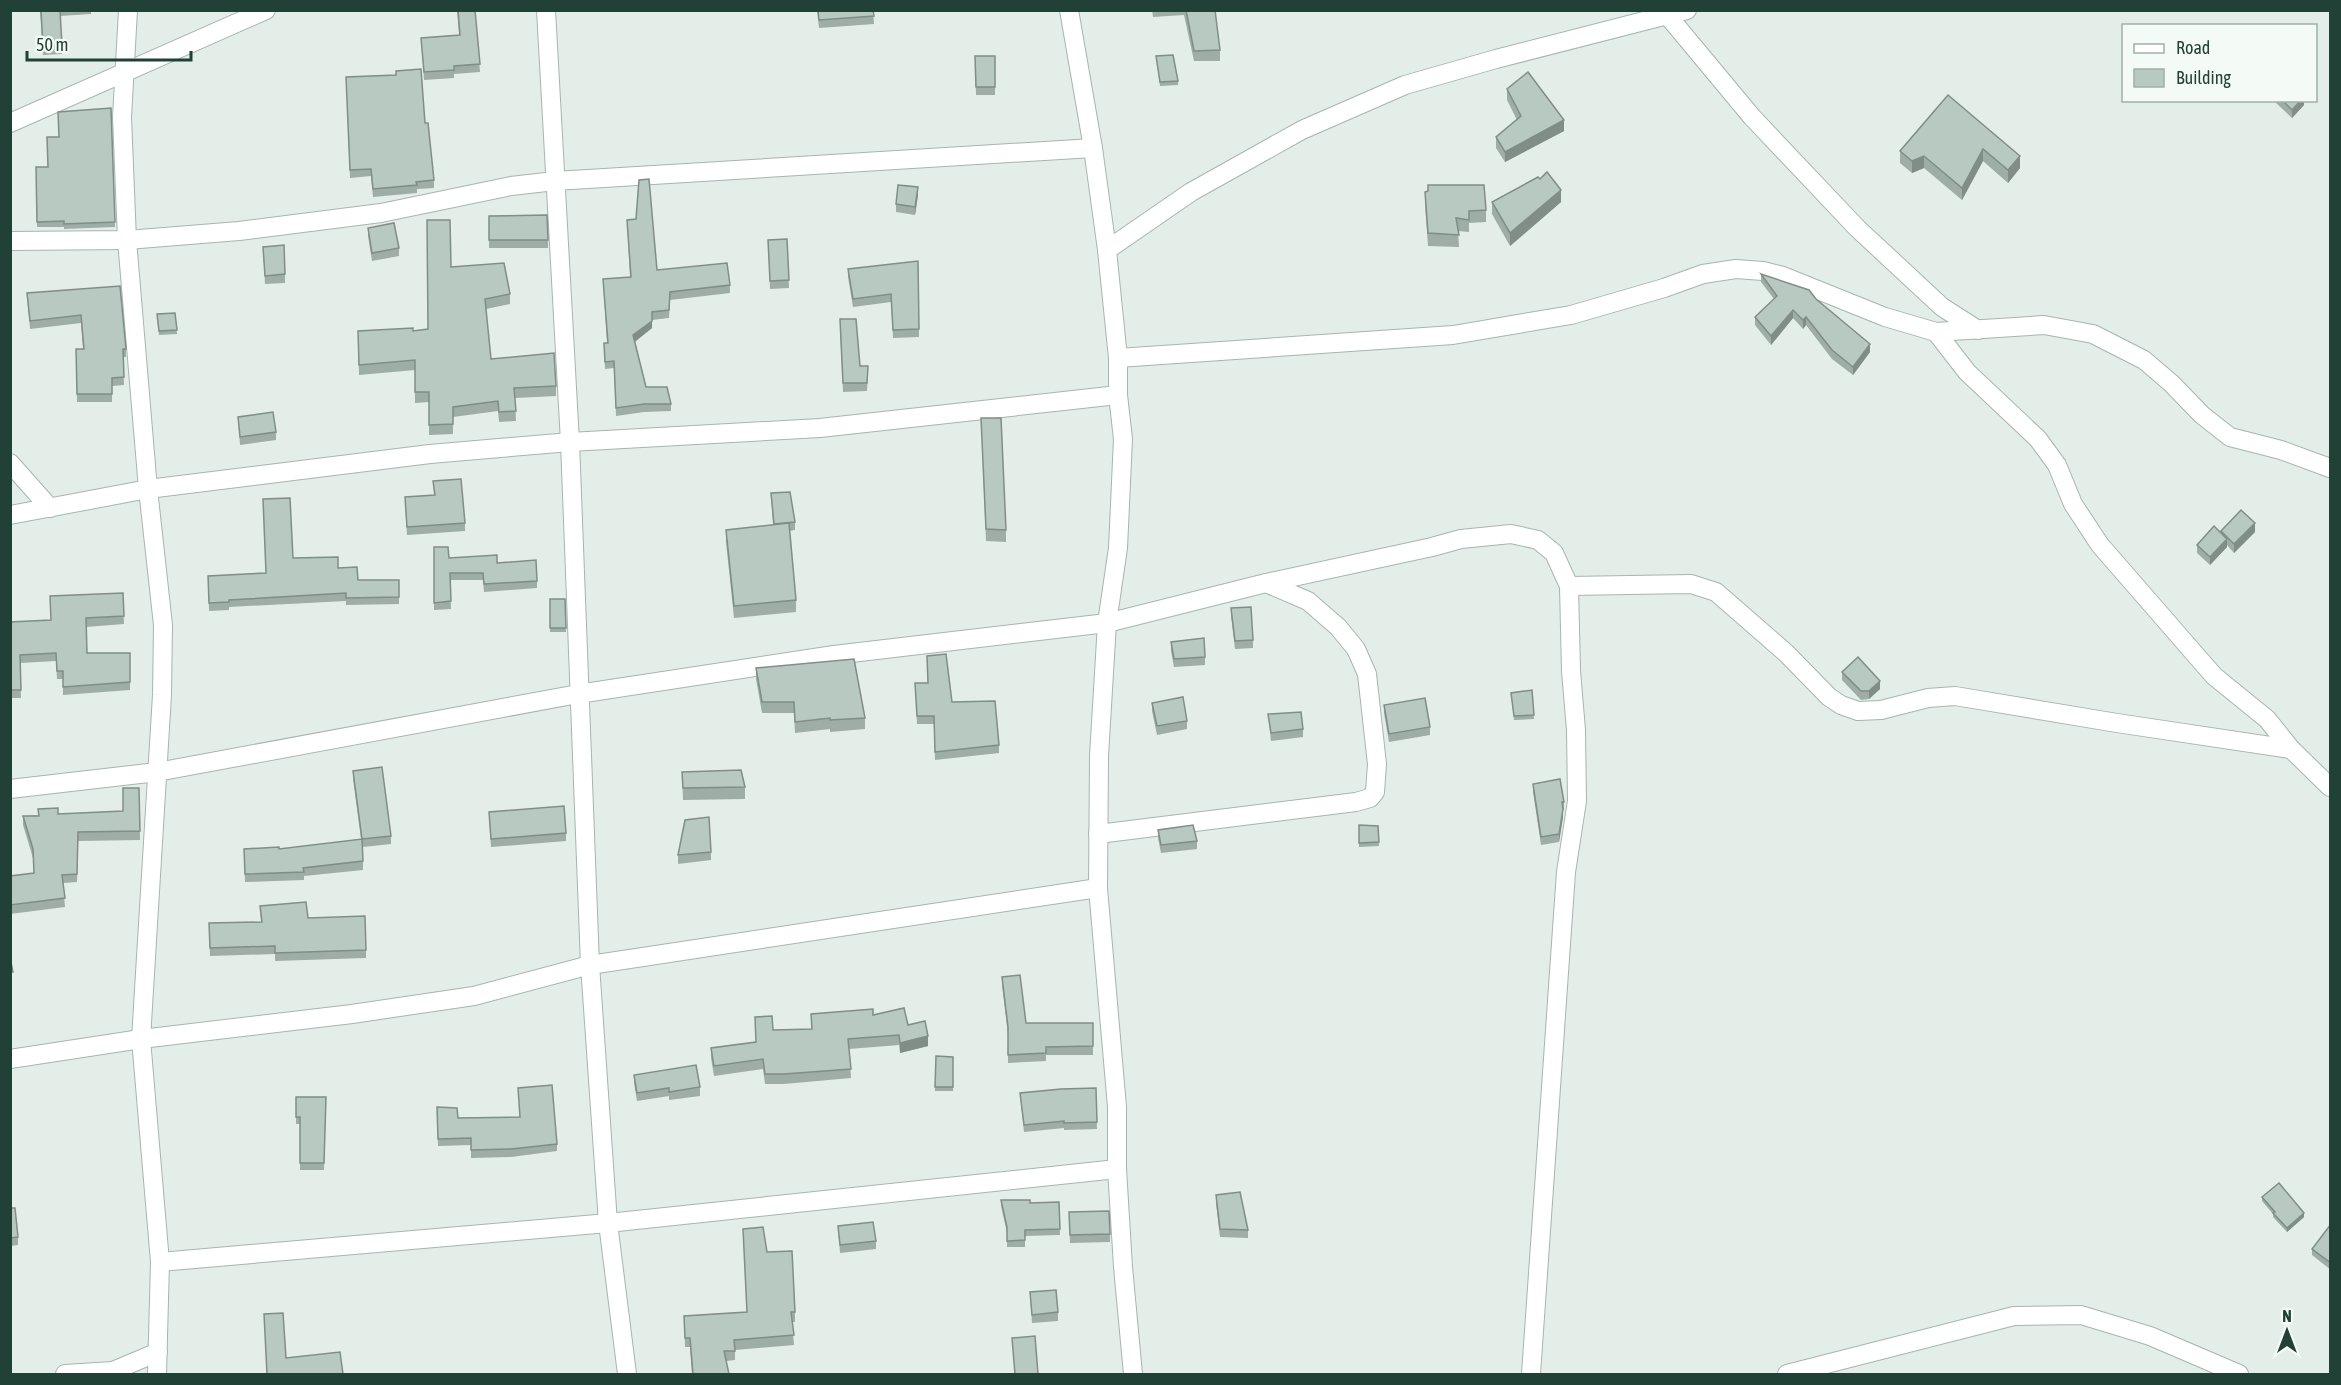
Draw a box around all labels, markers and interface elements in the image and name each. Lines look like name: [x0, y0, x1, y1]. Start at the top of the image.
scale bar: [27, 24, 190, 62]
legend: [2122, 24, 2317, 102]
text: 50 m: [36, 34, 68, 55]
text: Road: [2176, 37, 2210, 58]
text: Building: [2176, 67, 2231, 88]
north arrow: [2257, 1301, 2317, 1361]
text: N: [2282, 1307, 2292, 1325]

